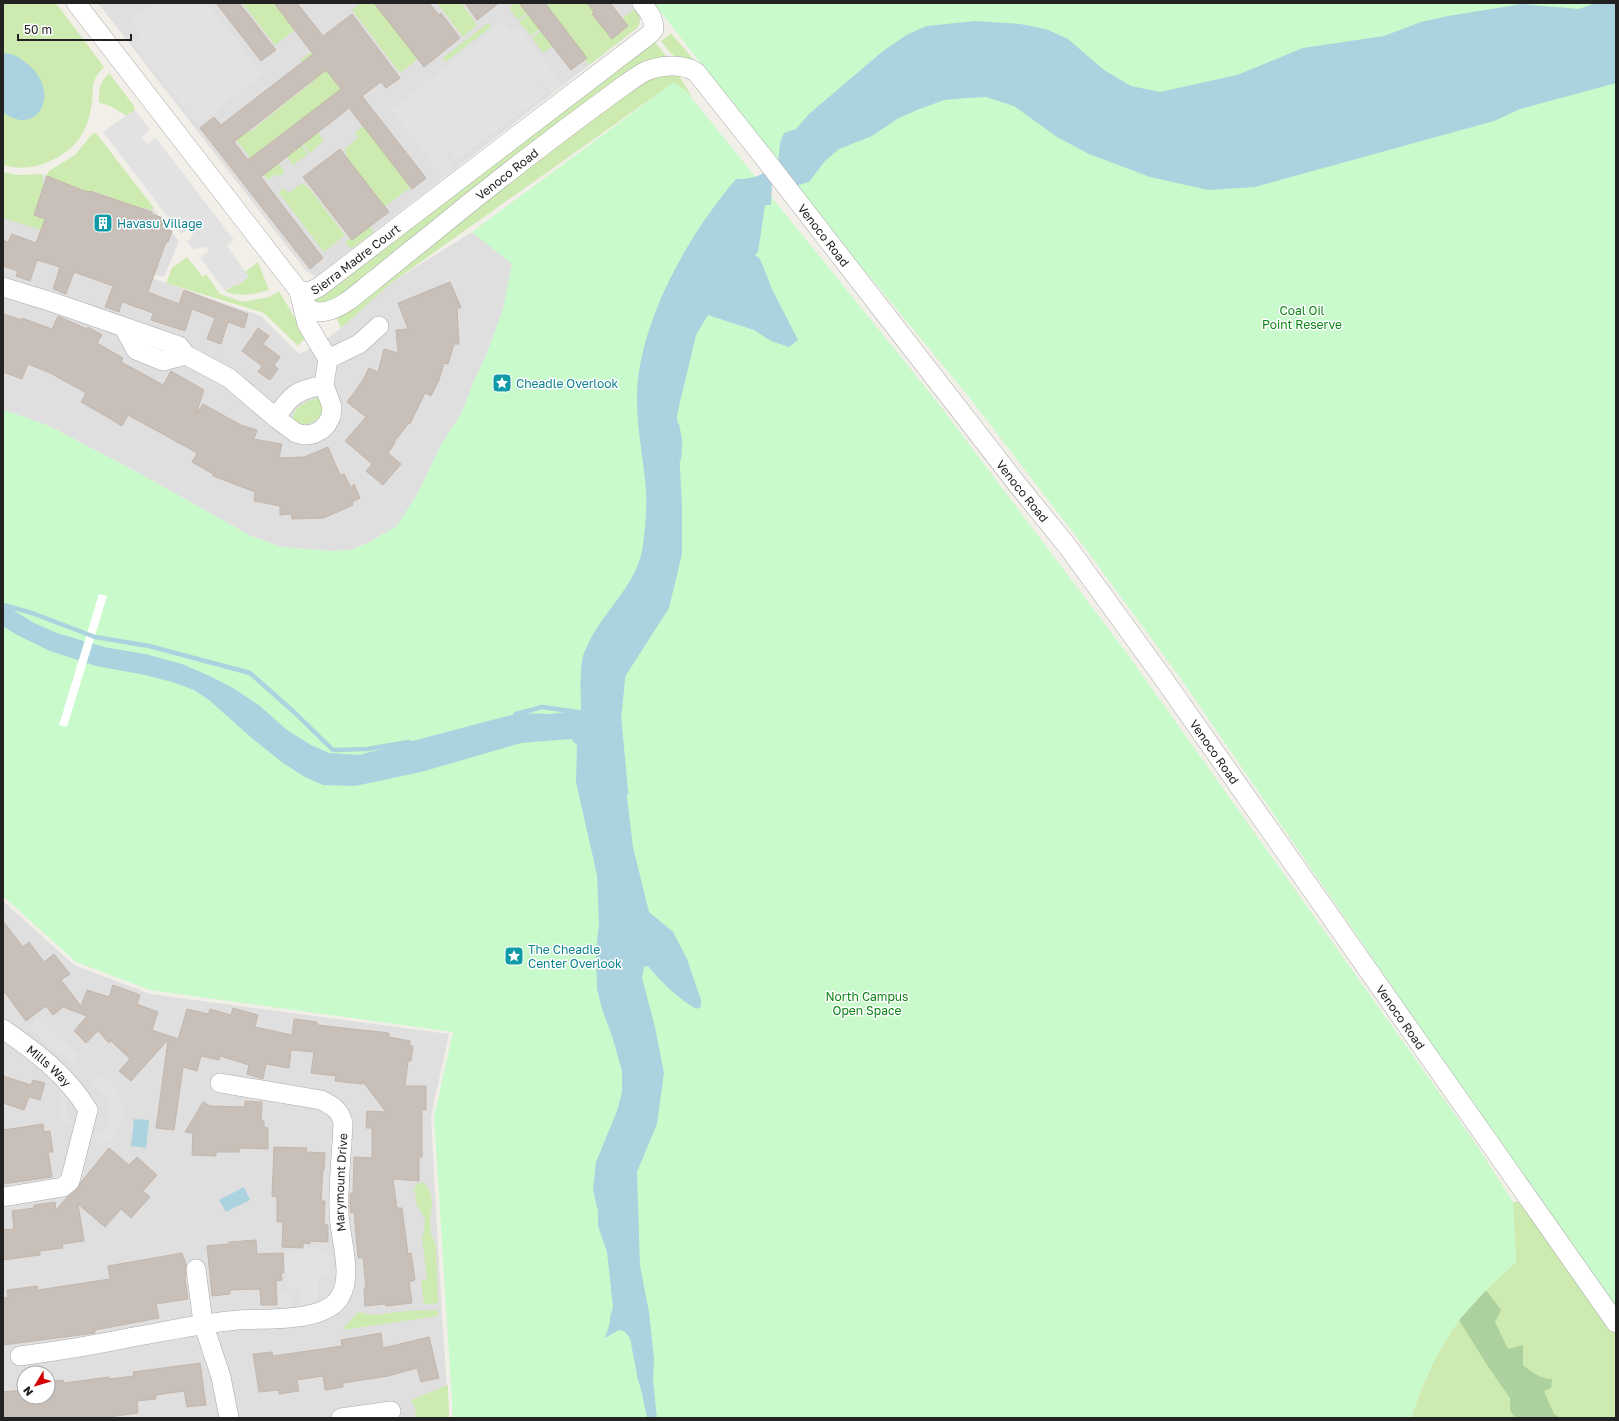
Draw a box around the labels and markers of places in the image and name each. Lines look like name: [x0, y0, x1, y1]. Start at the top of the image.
building icon: Havasu Village: [92, 212, 114, 234]
place label: Havasu Village: [117, 216, 203, 231]
place icon: Cheadle Overlook: [491, 372, 513, 394]
place label: Cheadle Overlook: [516, 376, 618, 391]
place label: The Cheadle Center Overlook: [528, 942, 622, 971]
place icon: The Cheadle Center Overlook: [503, 945, 525, 967]

